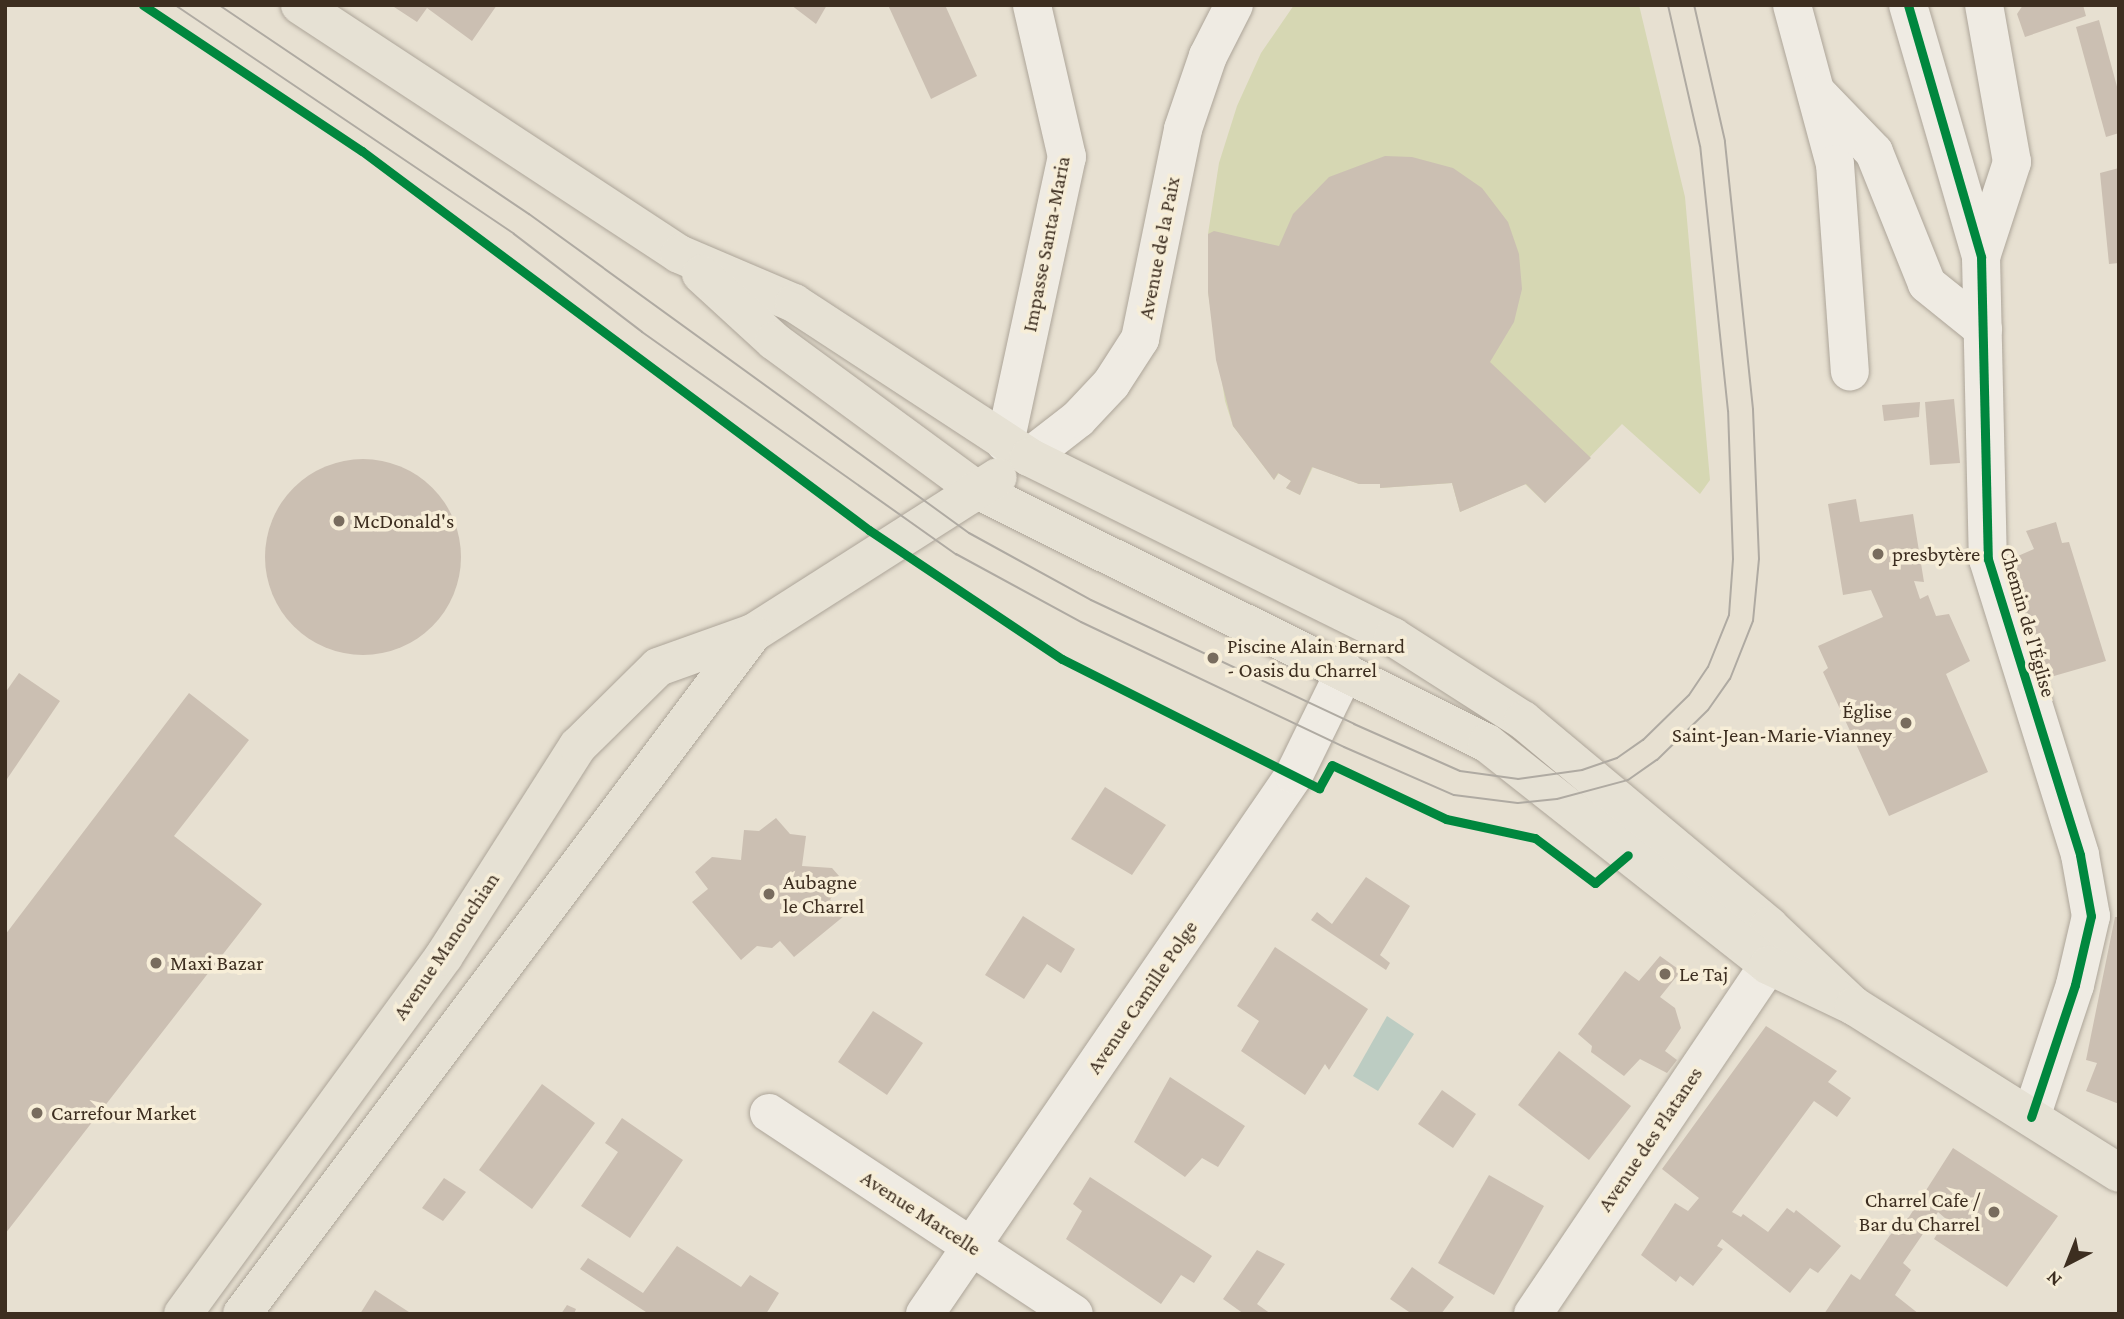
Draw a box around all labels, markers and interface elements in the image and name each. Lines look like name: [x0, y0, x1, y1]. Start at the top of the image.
street label: Impasse Santa-Maria: [1017, 154, 1075, 334]
street label: Avenue de la Paix: [1133, 175, 1185, 321]
place label: McDonald's: [353, 508, 454, 534]
marker: McDonald's: [331, 513, 347, 529]
place label: presbytère: [1892, 541, 1980, 567]
street label: Chemin de l'Église: [1995, 544, 2061, 700]
marker: presbytère: [1870, 546, 1886, 562]
place label: Piscine Alain Bernard - Oasis du Charrel: [1227, 633, 1405, 683]
marker: Piscine Alain Bernard - Oasis du Charrel: [1205, 650, 1221, 666]
place label: Église Saint-Jean-Marie-Vianney: [1672, 698, 1892, 748]
marker: Église Saint-Jean-Marie-Vianney: [1898, 715, 1914, 731]
street label: Avenue Manouchian: [387, 868, 505, 1024]
place label: Aubagne le Charrel: [783, 869, 864, 919]
marker: Aubagne le Charrel: [761, 886, 777, 902]
street label: Avenue Camille Polge: [1081, 915, 1203, 1079]
place label: Maxi Bazar: [170, 950, 264, 976]
marker: Maxi Bazar: [148, 955, 164, 971]
place label: Le Taj: [1679, 961, 1728, 987]
marker: Le Taj: [1657, 966, 1673, 982]
street label: Avenue des Platanes: [1592, 1062, 1708, 1216]
place label: Carrefour Market: [51, 1100, 196, 1126]
marker: Carrefour Market: [29, 1105, 45, 1121]
street label: Avenue Marcelle: [856, 1165, 986, 1261]
place label: Charrel Cafe / Bar du Charrel: [1859, 1187, 1980, 1237]
marker: Charrel Cafe / Bar du Charrel: [1986, 1204, 2002, 1220]
north arrow: [2033, 1228, 2103, 1298]
text: N: [2042, 1267, 2065, 1291]

